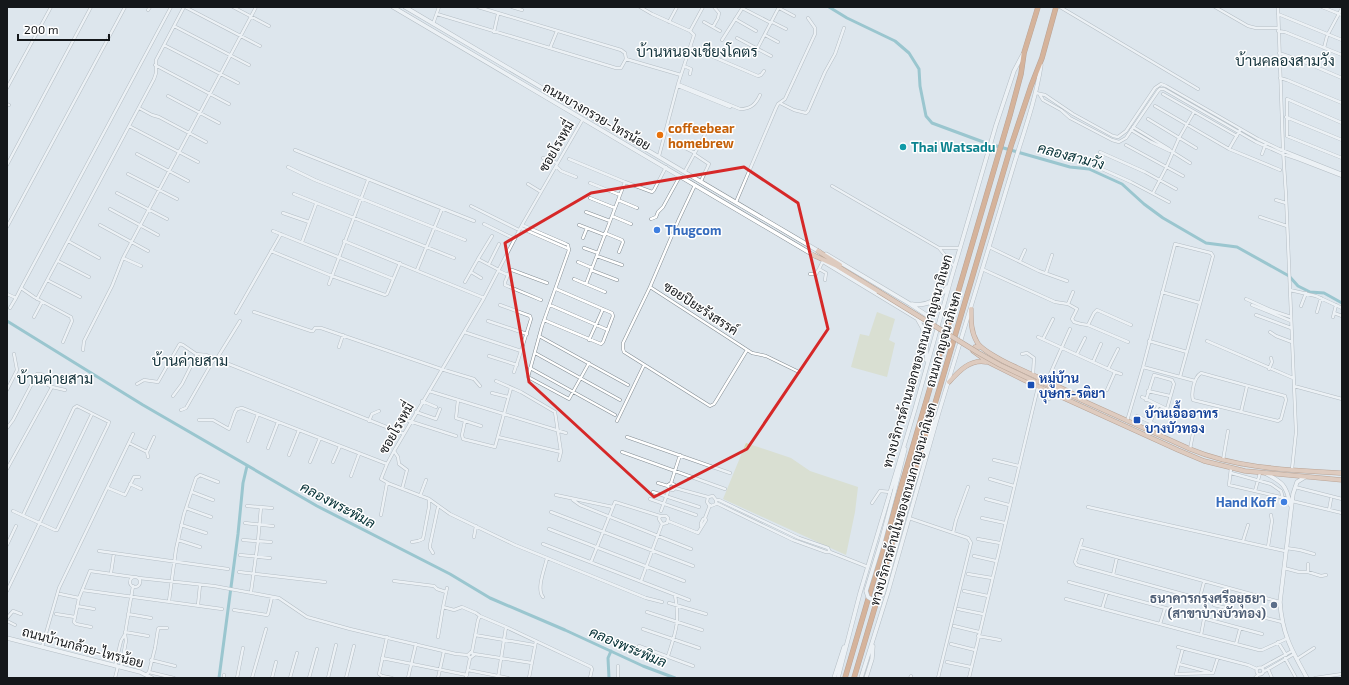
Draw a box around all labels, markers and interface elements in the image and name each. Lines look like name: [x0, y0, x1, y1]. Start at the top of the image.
scale bar: [18, 16, 109, 42]
text: 200 m: [24, 22, 58, 36]
district label: บ้านหนองเชียงโคตร: [636, 42, 758, 60]
district label: บ้านคลองสามวัง: [1235, 51, 1335, 69]
street label: ถนนบางกรวย-ไทรน้อย: [540, 78, 654, 153]
street label: ซอยโรงหมี่: [531, 116, 577, 174]
place label: coffeebear homebrew: [668, 120, 735, 151]
marker: coffeebear homebrew: [655, 130, 665, 140]
water label: คลองสามวัง: [1036, 138, 1106, 173]
place label: Thai Watsadu: [911, 139, 995, 155]
marker: Thai Watsadu: [898, 142, 908, 152]
place label: Thugcom: [665, 222, 722, 238]
marker: Thugcom: [652, 225, 662, 235]
street label: ทางบริการด้านนอกของถนนกาญจนาภิเษก: [878, 252, 956, 470]
street label: ซอยปิยะรังสรรค์: [661, 277, 742, 338]
street label: ถนนกาญจนาภิเษก: [922, 289, 965, 389]
district label: บ้านค่ายสาม: [152, 351, 228, 369]
district label: บ้านค่ายสาม: [17, 369, 93, 387]
place label: หมู่บ้าน บุษกร-รติยา: [1039, 370, 1105, 404]
marker: หมู่บ้าน บุษกร-รติยา: [1026, 380, 1036, 390]
street label: ซอยโรงหมี่: [371, 398, 417, 456]
street label: ทางบริการด้านในของถนนกาญจนาภิเษก: [865, 400, 941, 608]
place label: บ้านเอื้ออาทร บางบัวทอง: [1145, 400, 1219, 436]
marker: บ้านเอื้ออาทร บางบัวทอง: [1132, 415, 1142, 425]
water label: คลองพระพิมล: [298, 478, 379, 531]
place label: Hand Koff: [1216, 494, 1277, 510]
marker: Hand Koff: [1279, 497, 1289, 507]
place label: ธนาคารกรุงศรีอยุธยา (สาขาบางบัวทอง): [1150, 589, 1266, 621]
marker: ธนาคารกรุงศรีอยุธยา (สาขาบางบัวทอง): [1269, 600, 1279, 610]
street label: ถนนบ้านกล้วย-ไทรน้อย: [20, 622, 146, 671]
water label: คลองพระพิมล: [587, 623, 669, 670]

